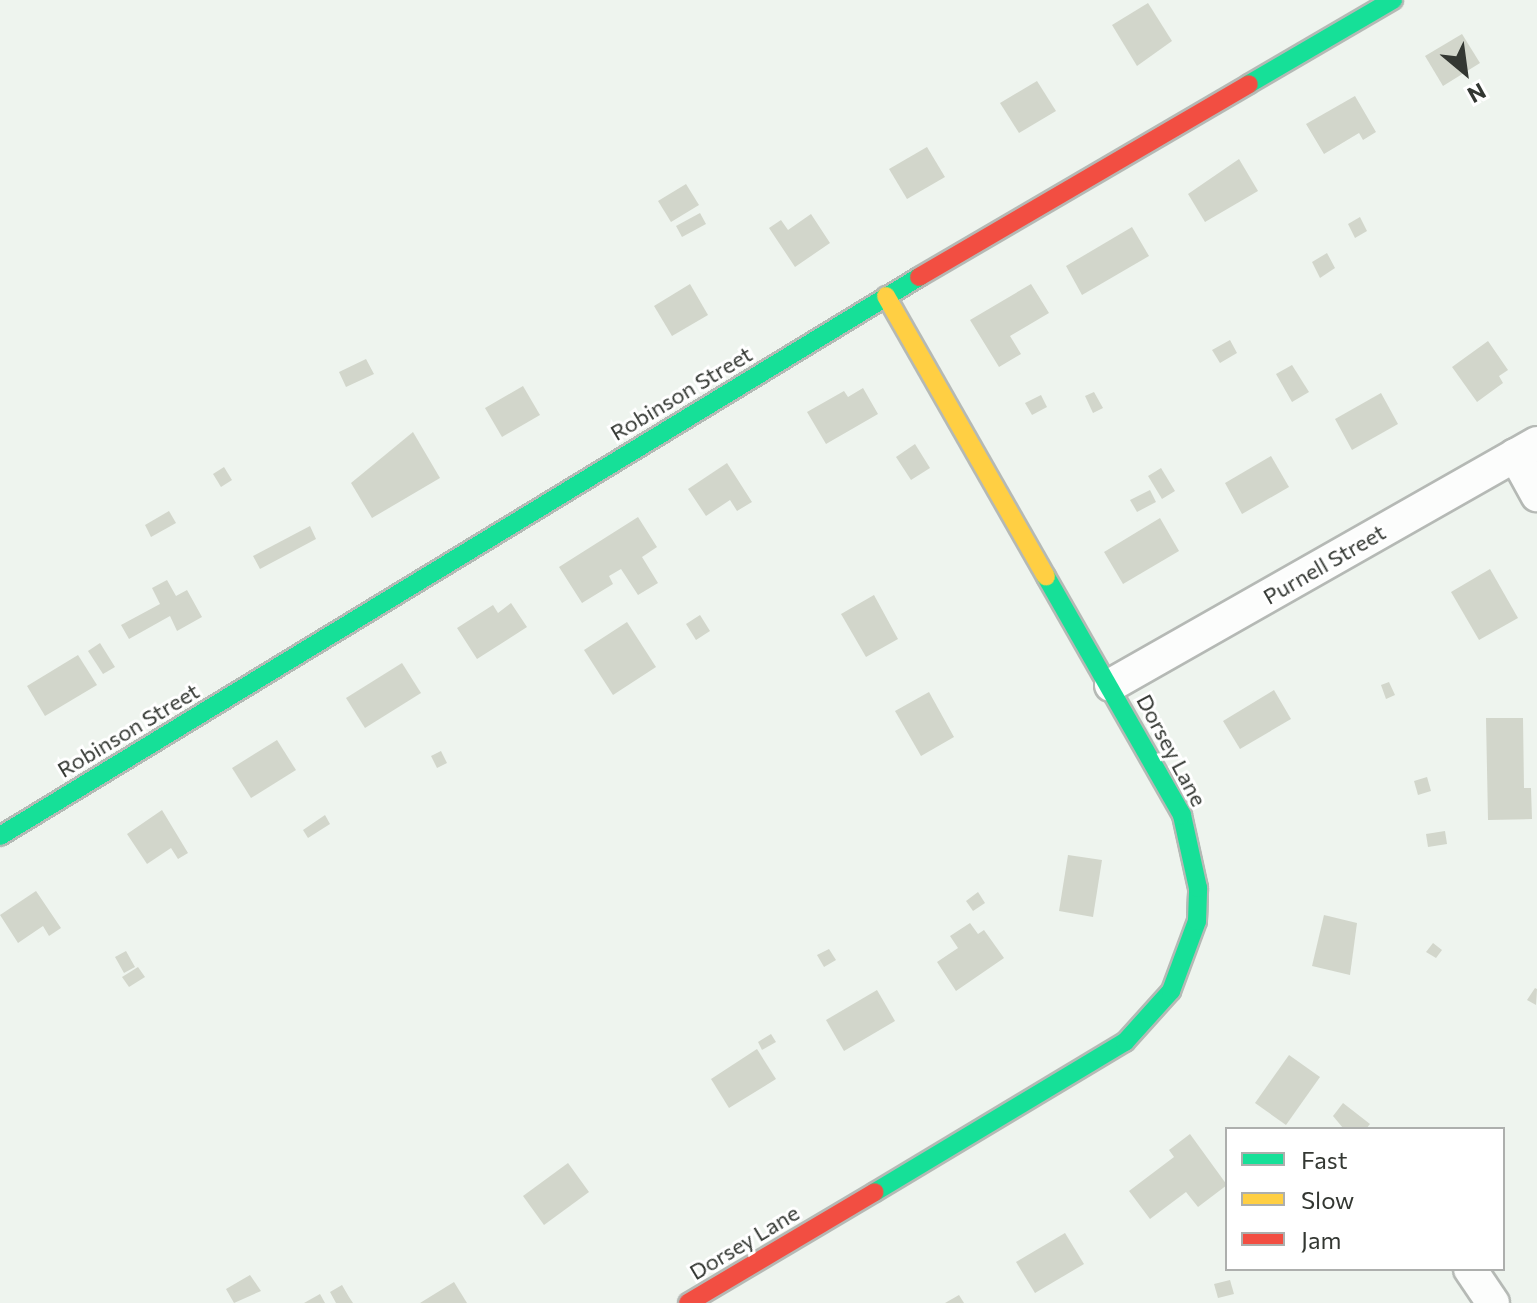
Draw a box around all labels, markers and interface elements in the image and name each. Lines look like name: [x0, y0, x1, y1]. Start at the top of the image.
north arrow: [1425, 32, 1505, 112]
text: N: [1463, 78, 1491, 109]
street label: Robinson Street: [605, 340, 757, 446]
street label: Purnell Street: [1258, 518, 1390, 610]
street label: Robinson Street: [52, 677, 204, 783]
street label: Dorsey Lane: [1131, 690, 1213, 810]
legend: [1225, 1127, 1505, 1271]
text: Fast: [1301, 1145, 1348, 1174]
text: Slow: [1301, 1185, 1354, 1214]
street label: Dorsey Lane: [684, 1199, 804, 1285]
text: Jam: [1301, 1225, 1341, 1254]

